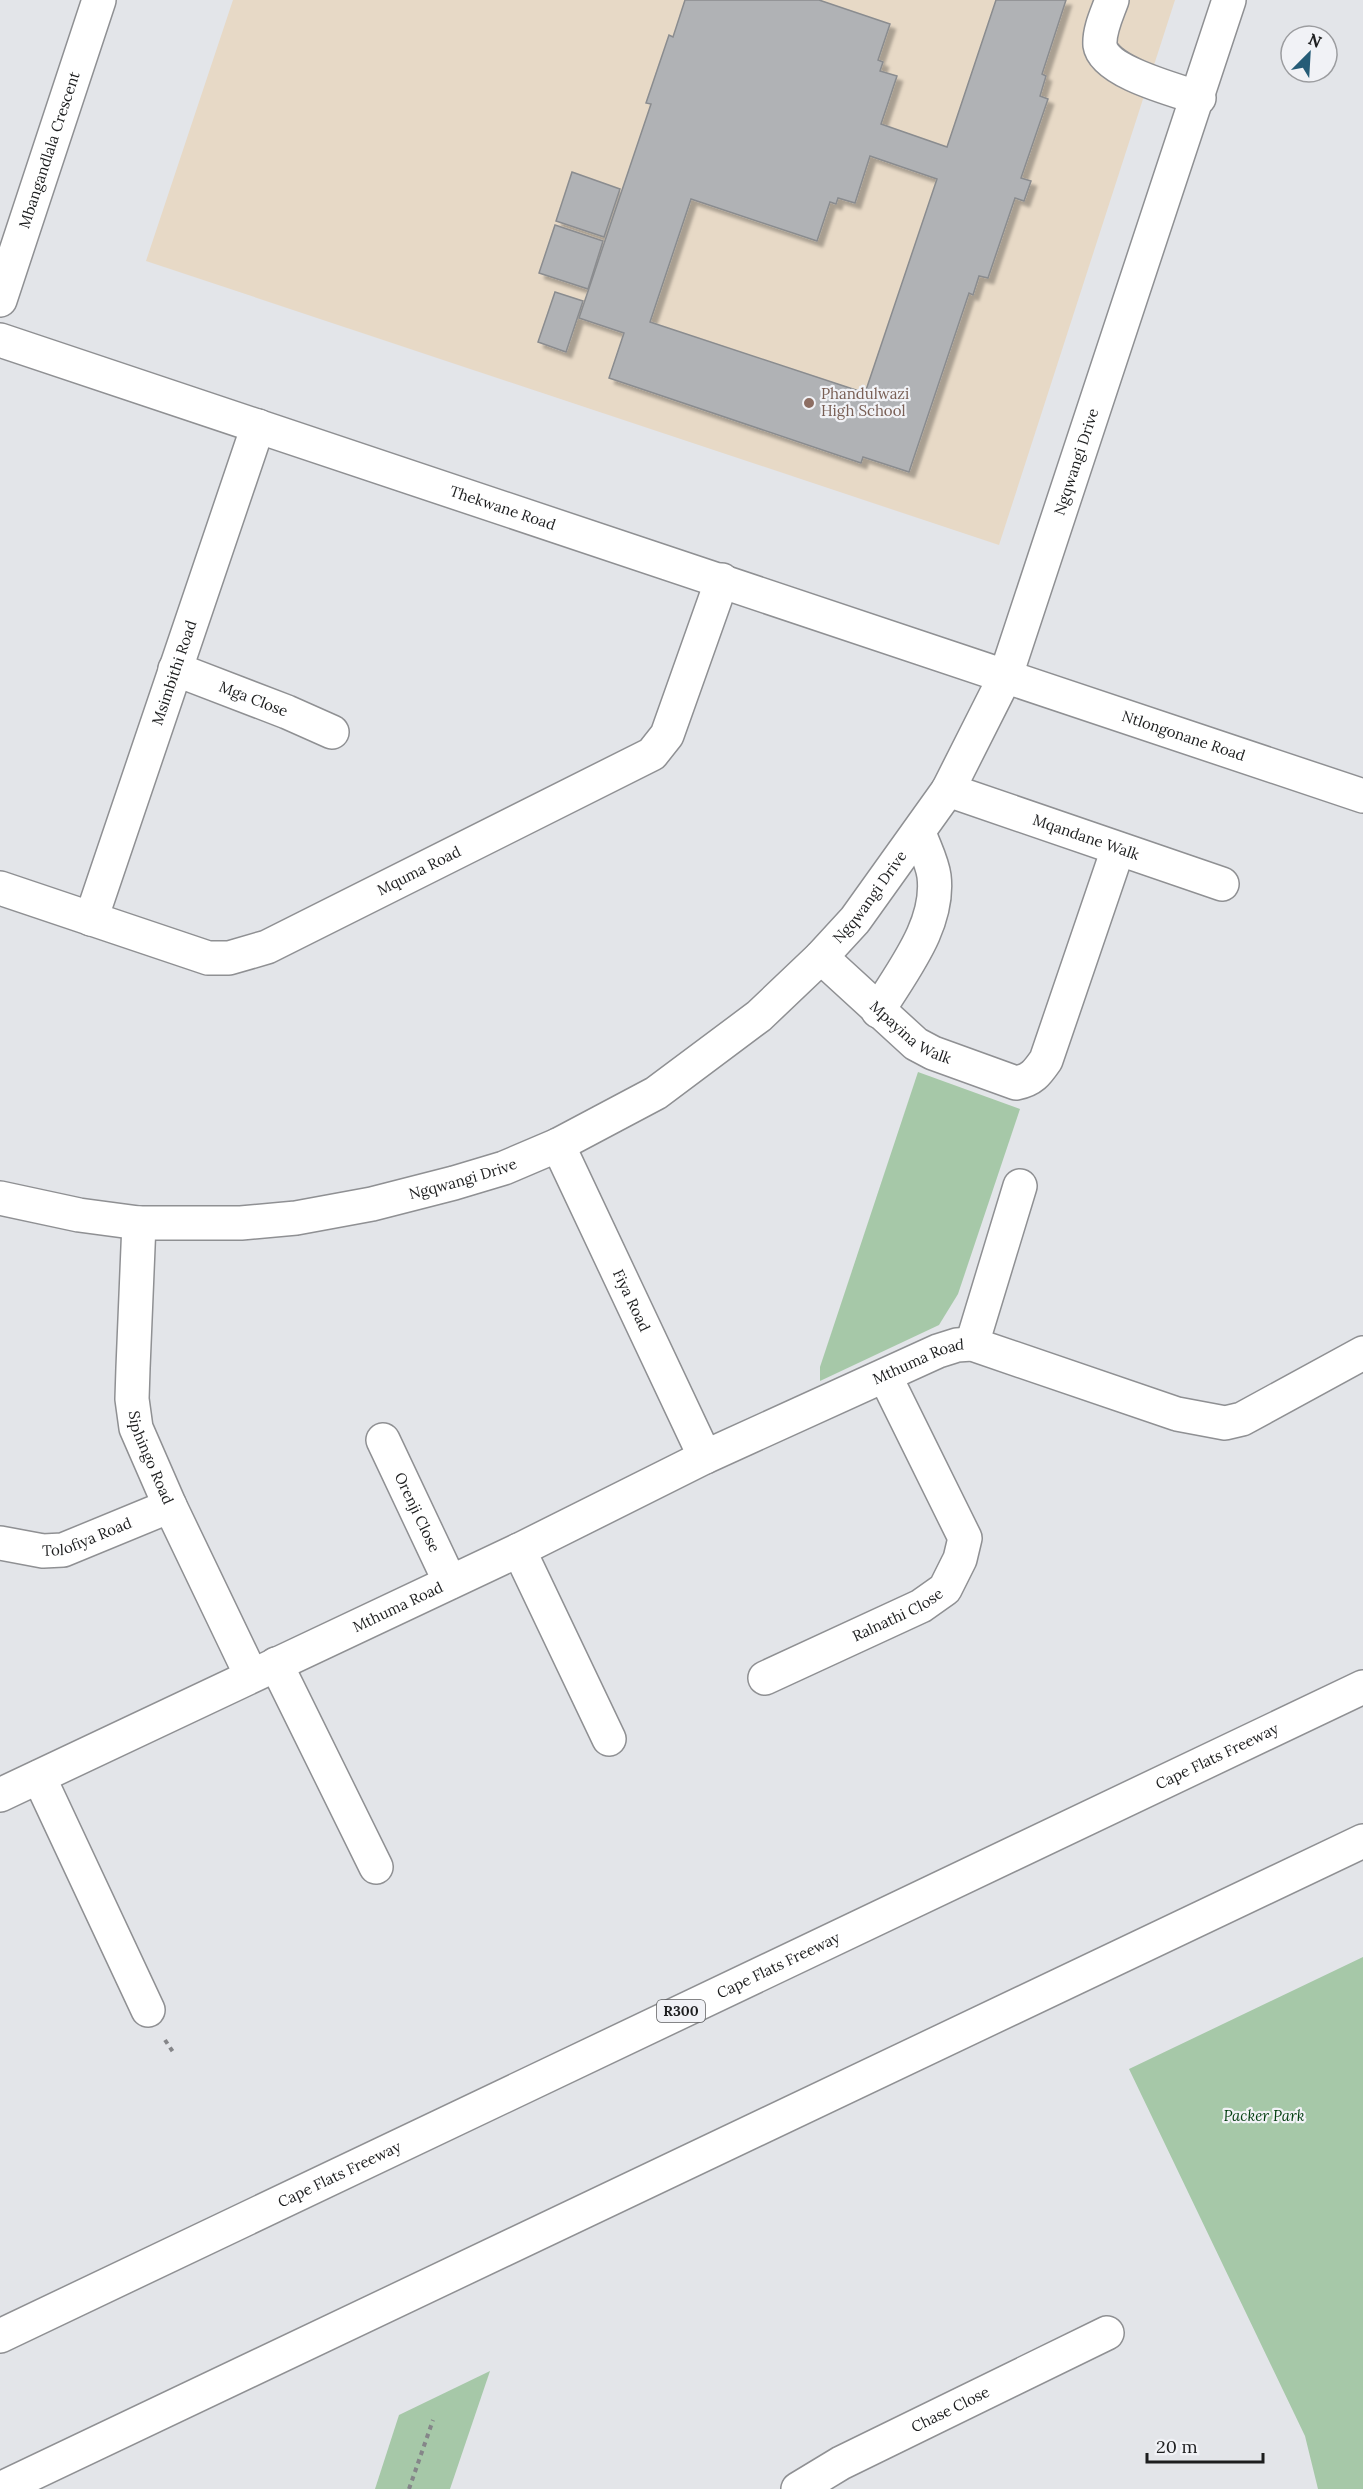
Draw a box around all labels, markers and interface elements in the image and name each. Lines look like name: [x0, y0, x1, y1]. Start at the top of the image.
north arrow: [1279, 24, 1339, 84]
text: N: [1305, 29, 1325, 52]
street label: Mbangandlala Crescent: [14, 69, 84, 231]
place label: Phandulwazi High School: [821, 384, 909, 420]
marker: Phandulwazi High School: [802, 396, 816, 410]
street label: Ngqwangi Drive: [1049, 406, 1102, 517]
street label: Thekwane Road: [447, 481, 558, 534]
street label: Msimbithi Road: [147, 618, 200, 727]
street label: Mga Close: [217, 677, 291, 720]
street label: Ntlongonane Road: [1119, 706, 1248, 765]
street label: Mqandane Walk: [1031, 810, 1142, 864]
street label: Mquma Road: [374, 841, 464, 899]
street label: Ngqwangi Drive: [828, 847, 911, 947]
street label: Mpayina Walk: [866, 996, 954, 1068]
street label: Ngqwangi Drive: [407, 1154, 519, 1203]
street label: Fiya Road: [609, 1266, 655, 1335]
street label: Mthuma Road: [870, 1335, 965, 1388]
street label: Siphingo Road: [125, 1410, 178, 1507]
street label: Orenji Close: [391, 1469, 445, 1555]
street label: Tolofiya Road: [42, 1513, 134, 1560]
street label: Mthuma Road: [350, 1577, 446, 1636]
street label: Ralnathi Close: [849, 1583, 947, 1645]
street label: Cape Flats Freeway: [1152, 1719, 1282, 1793]
street label: Cape Flats Freeway: [713, 1928, 843, 2002]
road number: R300: [657, 2000, 705, 2022]
park label: Packer Park: [1223, 2106, 1305, 2125]
street label: Cape Flats Freeway: [275, 2136, 404, 2211]
street label: Chase Close: [908, 2382, 992, 2436]
scale bar: [1147, 2426, 1262, 2464]
text: 20 m: [1156, 2435, 1198, 2458]

